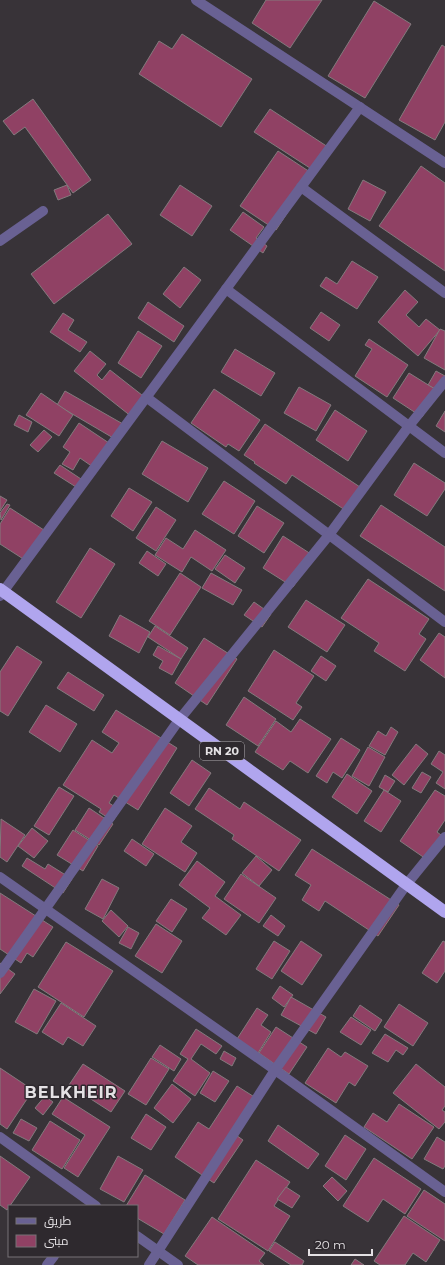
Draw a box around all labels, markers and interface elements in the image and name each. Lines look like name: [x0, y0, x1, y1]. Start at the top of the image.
road number: RN 20: [200, 742, 244, 760]
district label: BELKHEIR: [24, 1083, 118, 1102]
legend: [8, 1205, 138, 1257]
text: طريق: [44, 1213, 72, 1228]
scale bar: [309, 1231, 372, 1257]
text: مبنى: [44, 1233, 69, 1248]
text: 20 m: [315, 1237, 346, 1252]

